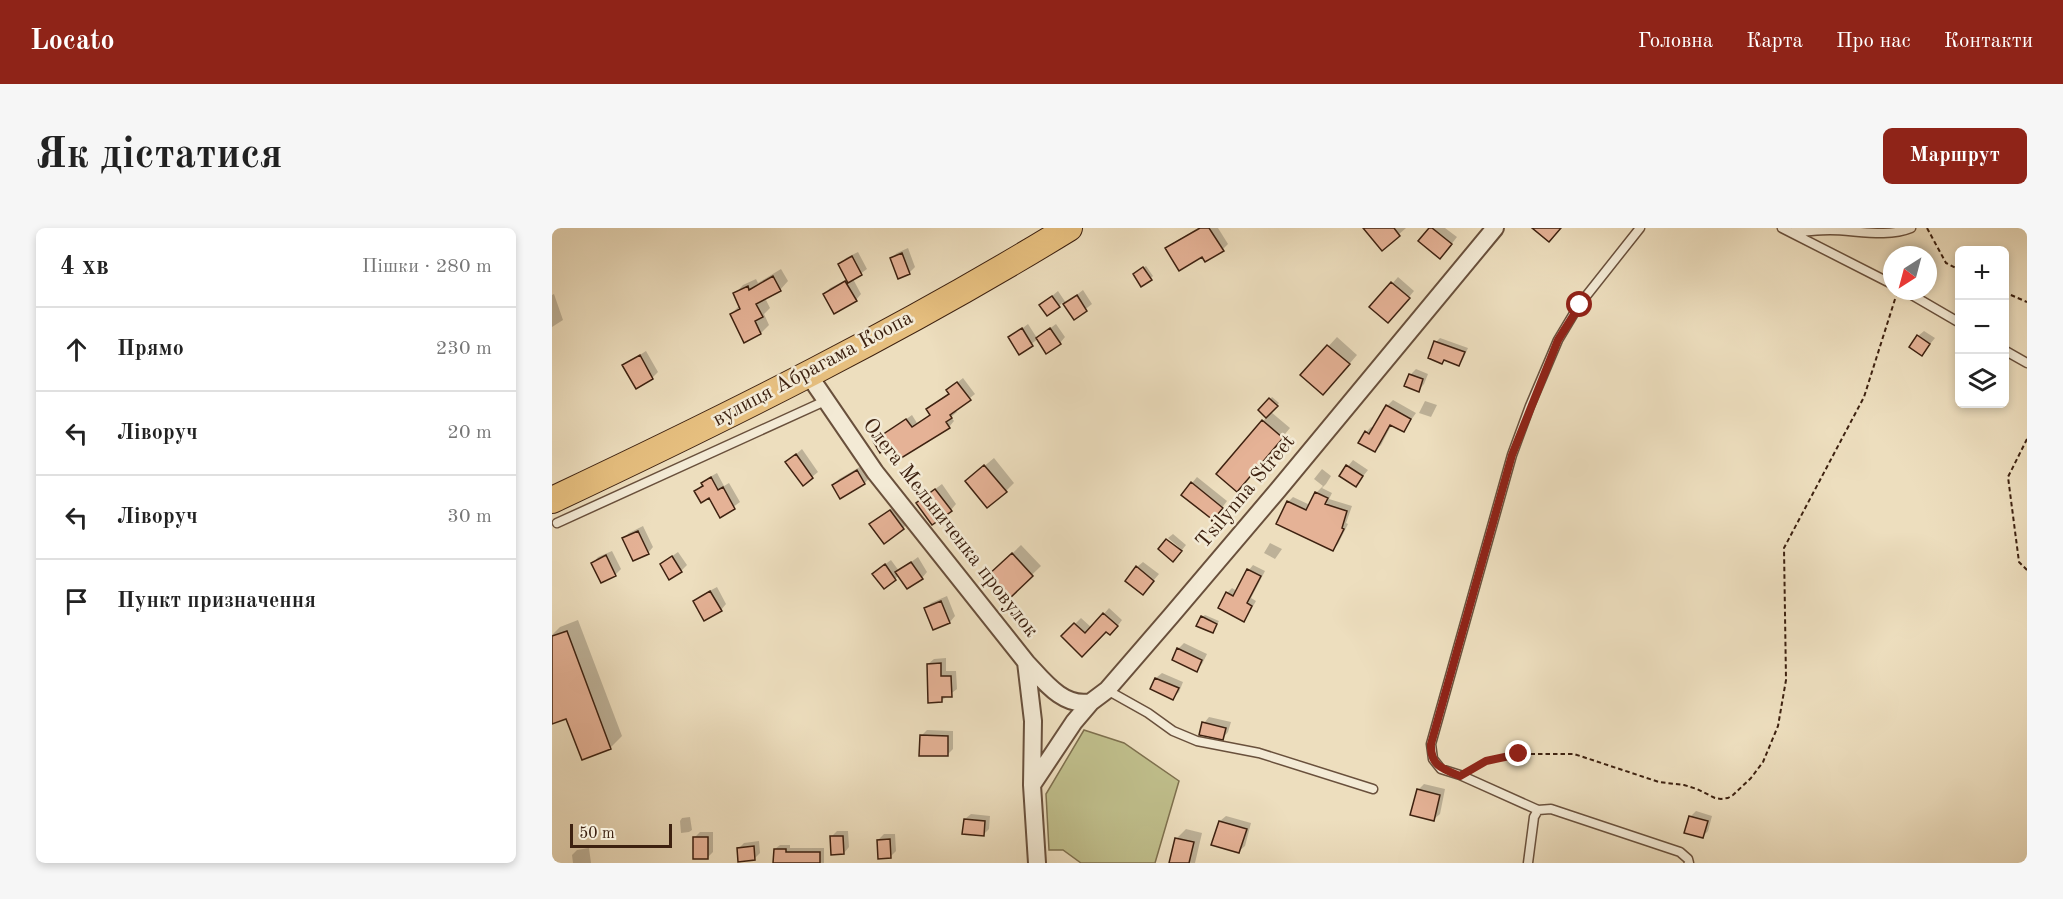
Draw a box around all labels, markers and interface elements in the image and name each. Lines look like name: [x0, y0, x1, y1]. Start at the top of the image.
text: Locato: [30, 28, 115, 56]
text: Головна: [1638, 31, 1713, 52]
text: Карта: [1746, 31, 1803, 52]
text: Про нас: [1836, 31, 1911, 52]
text: Контакти: [1944, 31, 2033, 52]
button: Маршрут: [1883, 128, 2027, 184]
text: Як дістатися: [36, 135, 283, 177]
north arrow: [1883, 246, 1937, 300]
map controls: [1955, 246, 2009, 408]
button: +: [1955, 246, 2009, 300]
text: 4 хв: [60, 254, 109, 280]
text: Пішки · 280 m: [362, 257, 492, 277]
route start: [1566, 291, 1592, 317]
button: −: [1955, 300, 2009, 354]
street label: вулиця Абрагама Коопа: [710, 307, 916, 431]
icon: ahead: [60, 333, 93, 366]
text: Прямо: [117, 338, 184, 360]
text: 230 m: [436, 339, 492, 359]
button: layers: [1955, 354, 2009, 408]
street label: Олега Мельниченка провулок: [858, 415, 1042, 642]
icon: left: [60, 417, 93, 450]
text: Ліворуч: [117, 422, 198, 444]
text: 20 m: [447, 423, 492, 443]
street label: Tsilynna Street: [1193, 431, 1299, 553]
icon: left: [60, 501, 93, 534]
text: Ліворуч: [117, 506, 198, 528]
text: 30 m: [447, 507, 492, 527]
icon: arrive: [60, 585, 93, 618]
text: Пункт призначення: [117, 590, 316, 612]
route end: [1505, 740, 1531, 766]
scale bar: [570, 821, 672, 848]
text: 50 m: [579, 826, 615, 842]

